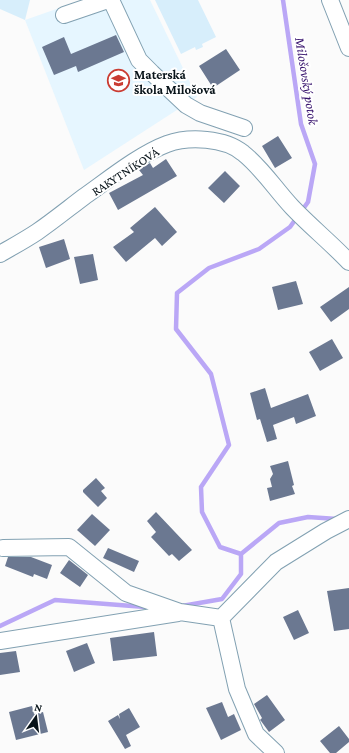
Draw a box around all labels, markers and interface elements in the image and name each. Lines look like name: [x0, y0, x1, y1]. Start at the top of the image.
water label: Milošovský potok: [292, 35, 322, 127]
place label: Materská škola Milošová: [134, 67, 216, 97]
school or university icon: Materská škola Milošová: [106, 68, 132, 94]
street label: RAKYTNÍKOVÁ: [89, 144, 162, 199]
north arrow: [16, 697, 56, 737]
text: N: [33, 701, 44, 714]

